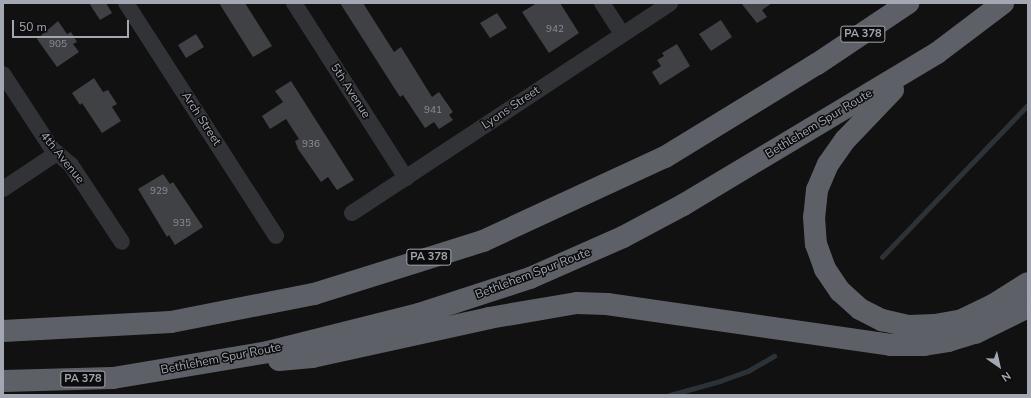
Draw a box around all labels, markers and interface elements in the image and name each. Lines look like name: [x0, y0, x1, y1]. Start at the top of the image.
scale bar: [14, 12, 131, 38]
text: 50 m: [19, 19, 47, 35]
house number: 942: [546, 24, 564, 36]
road number: PA 378: [840, 25, 886, 43]
house number: 905: [49, 39, 67, 51]
street label: 5th Avenue: [327, 61, 373, 121]
street label: Lyons Street: [479, 83, 543, 133]
street label: Bethlehem Spur Route: [763, 86, 875, 162]
street label: Arch Street: [178, 89, 224, 149]
house number: 941: [424, 105, 442, 117]
street label: 4th Avenue: [37, 129, 87, 187]
house number: 936: [302, 139, 320, 151]
house number: 929: [150, 186, 168, 198]
house number: 935: [173, 218, 191, 230]
street label: Bethlehem Spur Route: [473, 245, 593, 303]
road number: PA 378: [406, 248, 452, 266]
street label: Bethlehem Spur Route: [160, 340, 282, 378]
north arrow: [979, 346, 1019, 386]
text: N: [998, 368, 1014, 385]
road number: PA 378: [60, 370, 106, 388]

